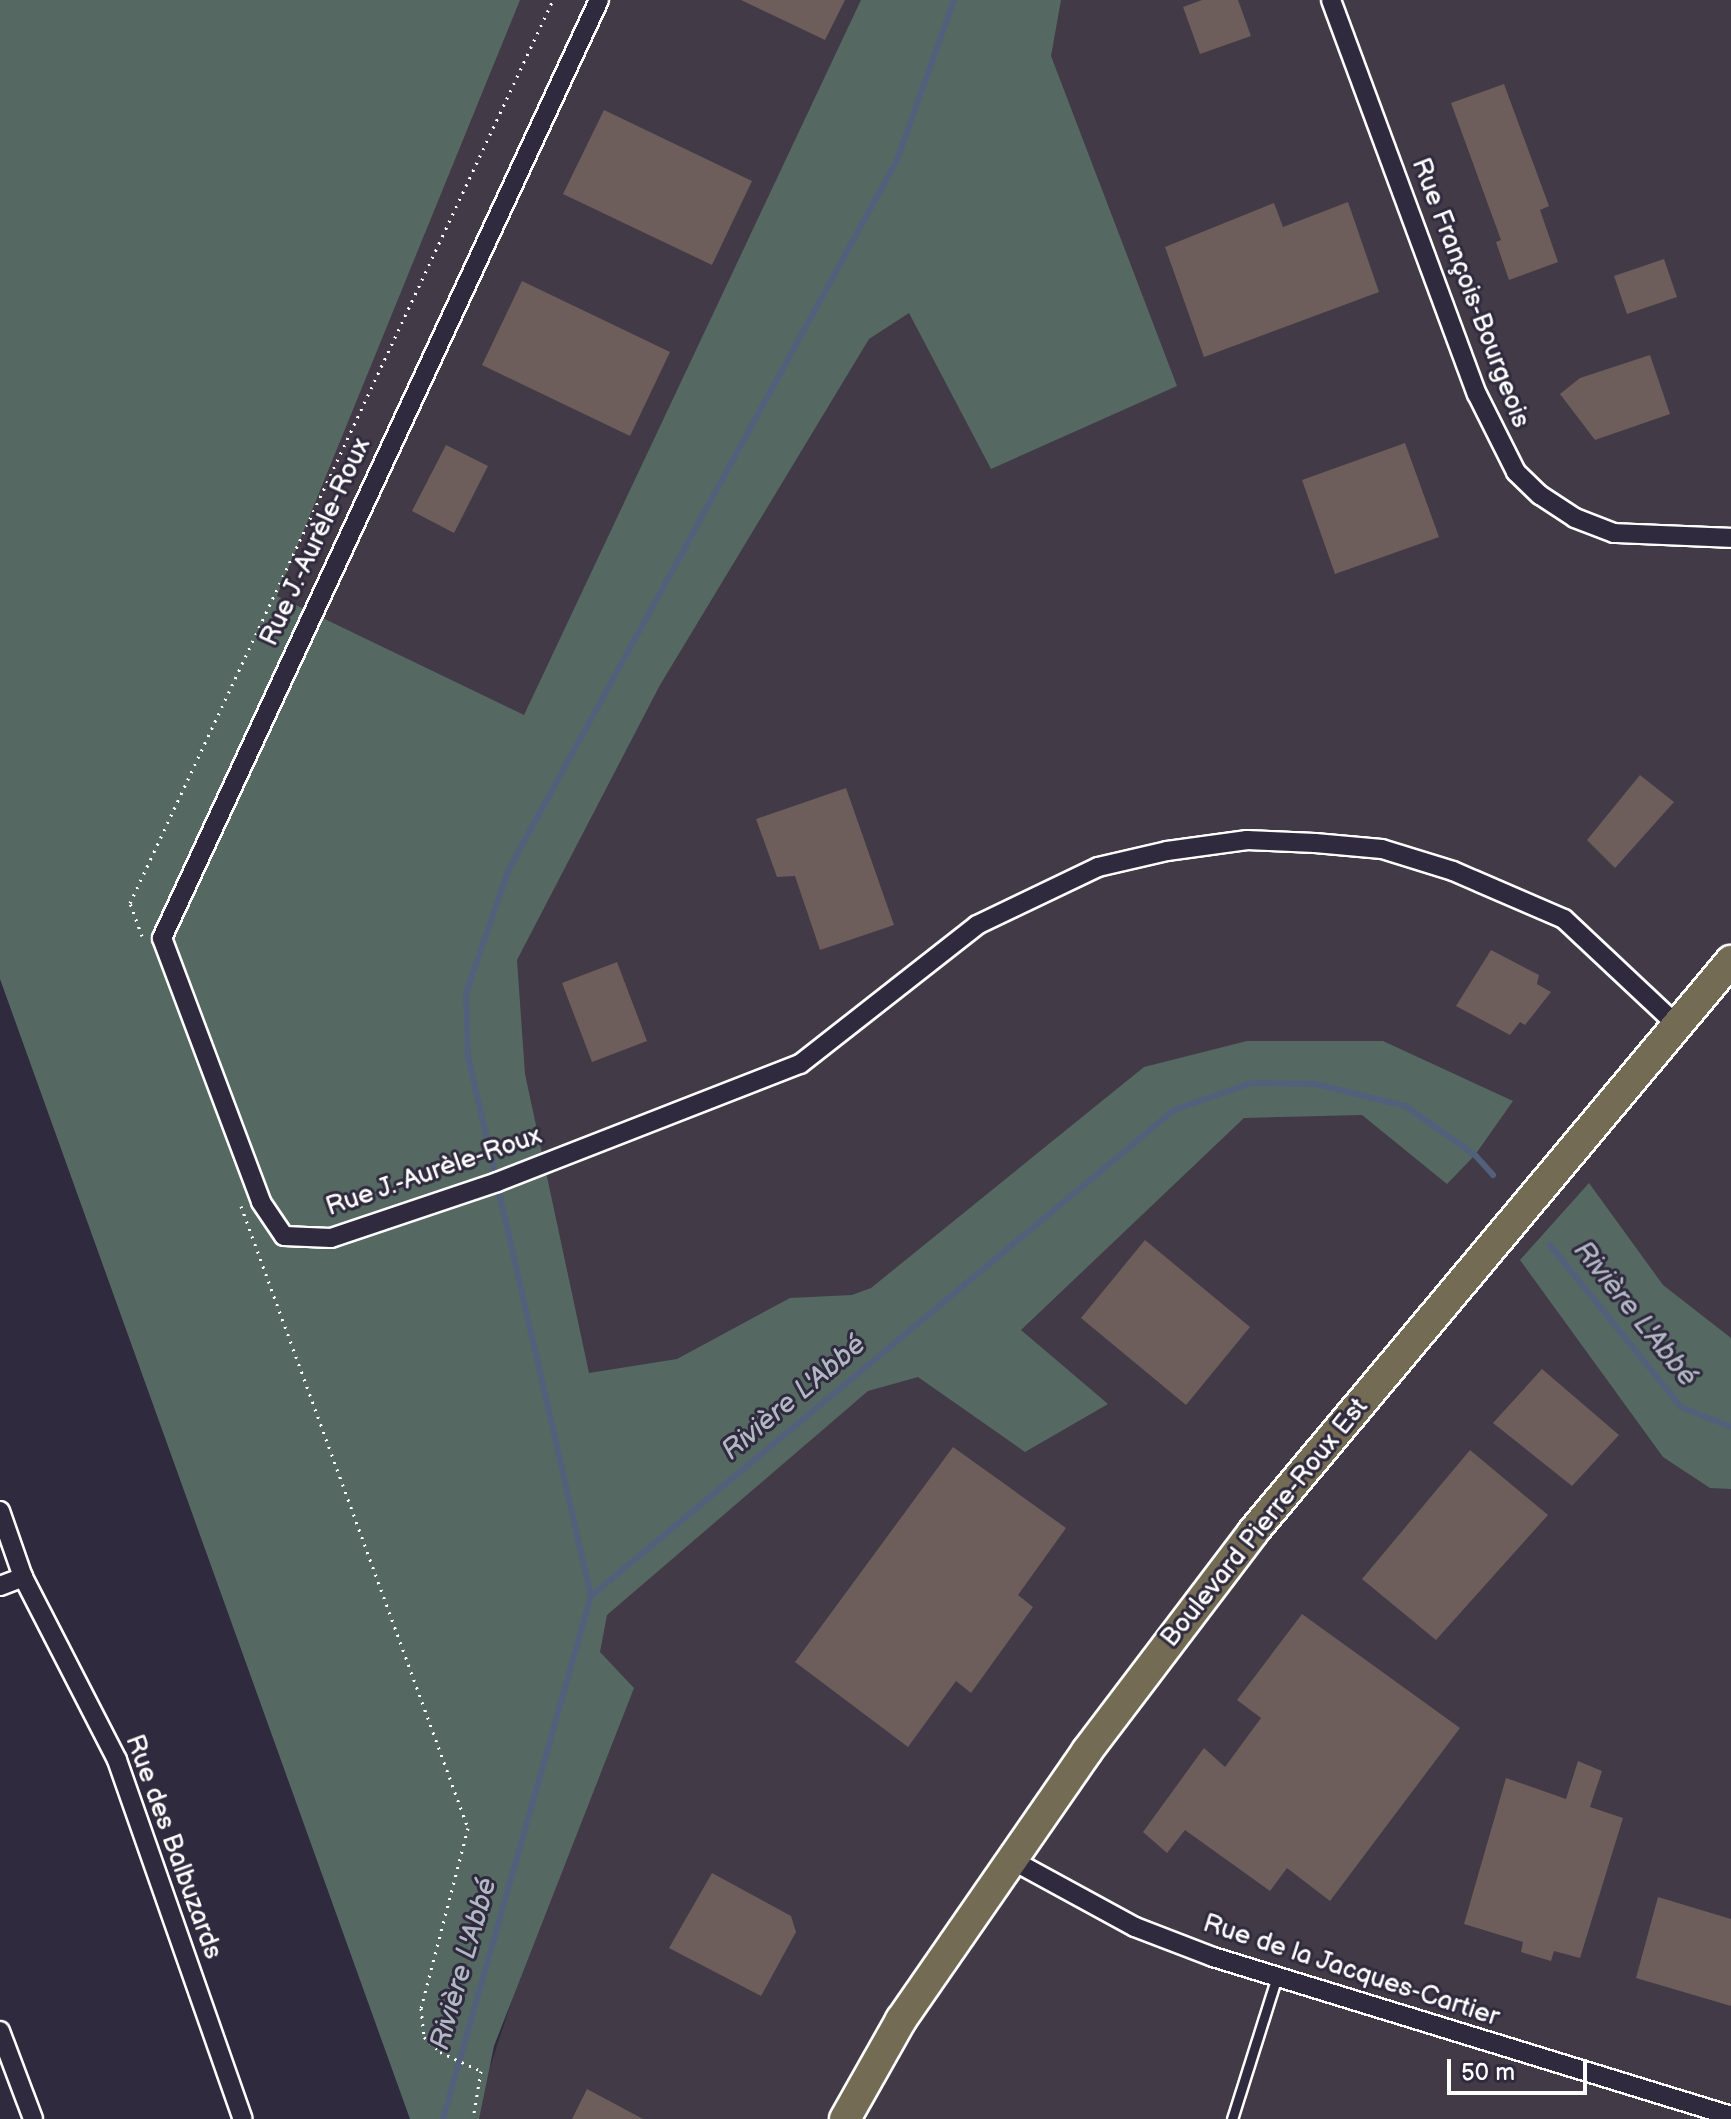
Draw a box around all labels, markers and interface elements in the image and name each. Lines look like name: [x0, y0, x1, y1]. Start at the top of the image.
street label: Rue François-Bourgeois: [1404, 154, 1536, 432]
street label: Rue J.-Aurèle-Roux: [254, 432, 378, 652]
street label: Rue J.-Aurèle-Roux: [321, 1120, 547, 1224]
water label: Rivière L'Abbé: [1566, 1234, 1704, 1394]
water label: Rivière L'Abbé: [715, 1328, 873, 1468]
street label: Boulevard Pierre-Roux Est: [1155, 1392, 1375, 1654]
street label: Rue des Balbuzards: [118, 1731, 228, 1963]
water label: Rivière L'Abbé: [423, 1874, 505, 2054]
street label: Rue de la Jacques-Cartier: [1198, 1908, 1504, 2034]
scale bar: [1451, 2043, 1591, 2093]
text: 50 m: [1461, 2058, 1515, 2087]

